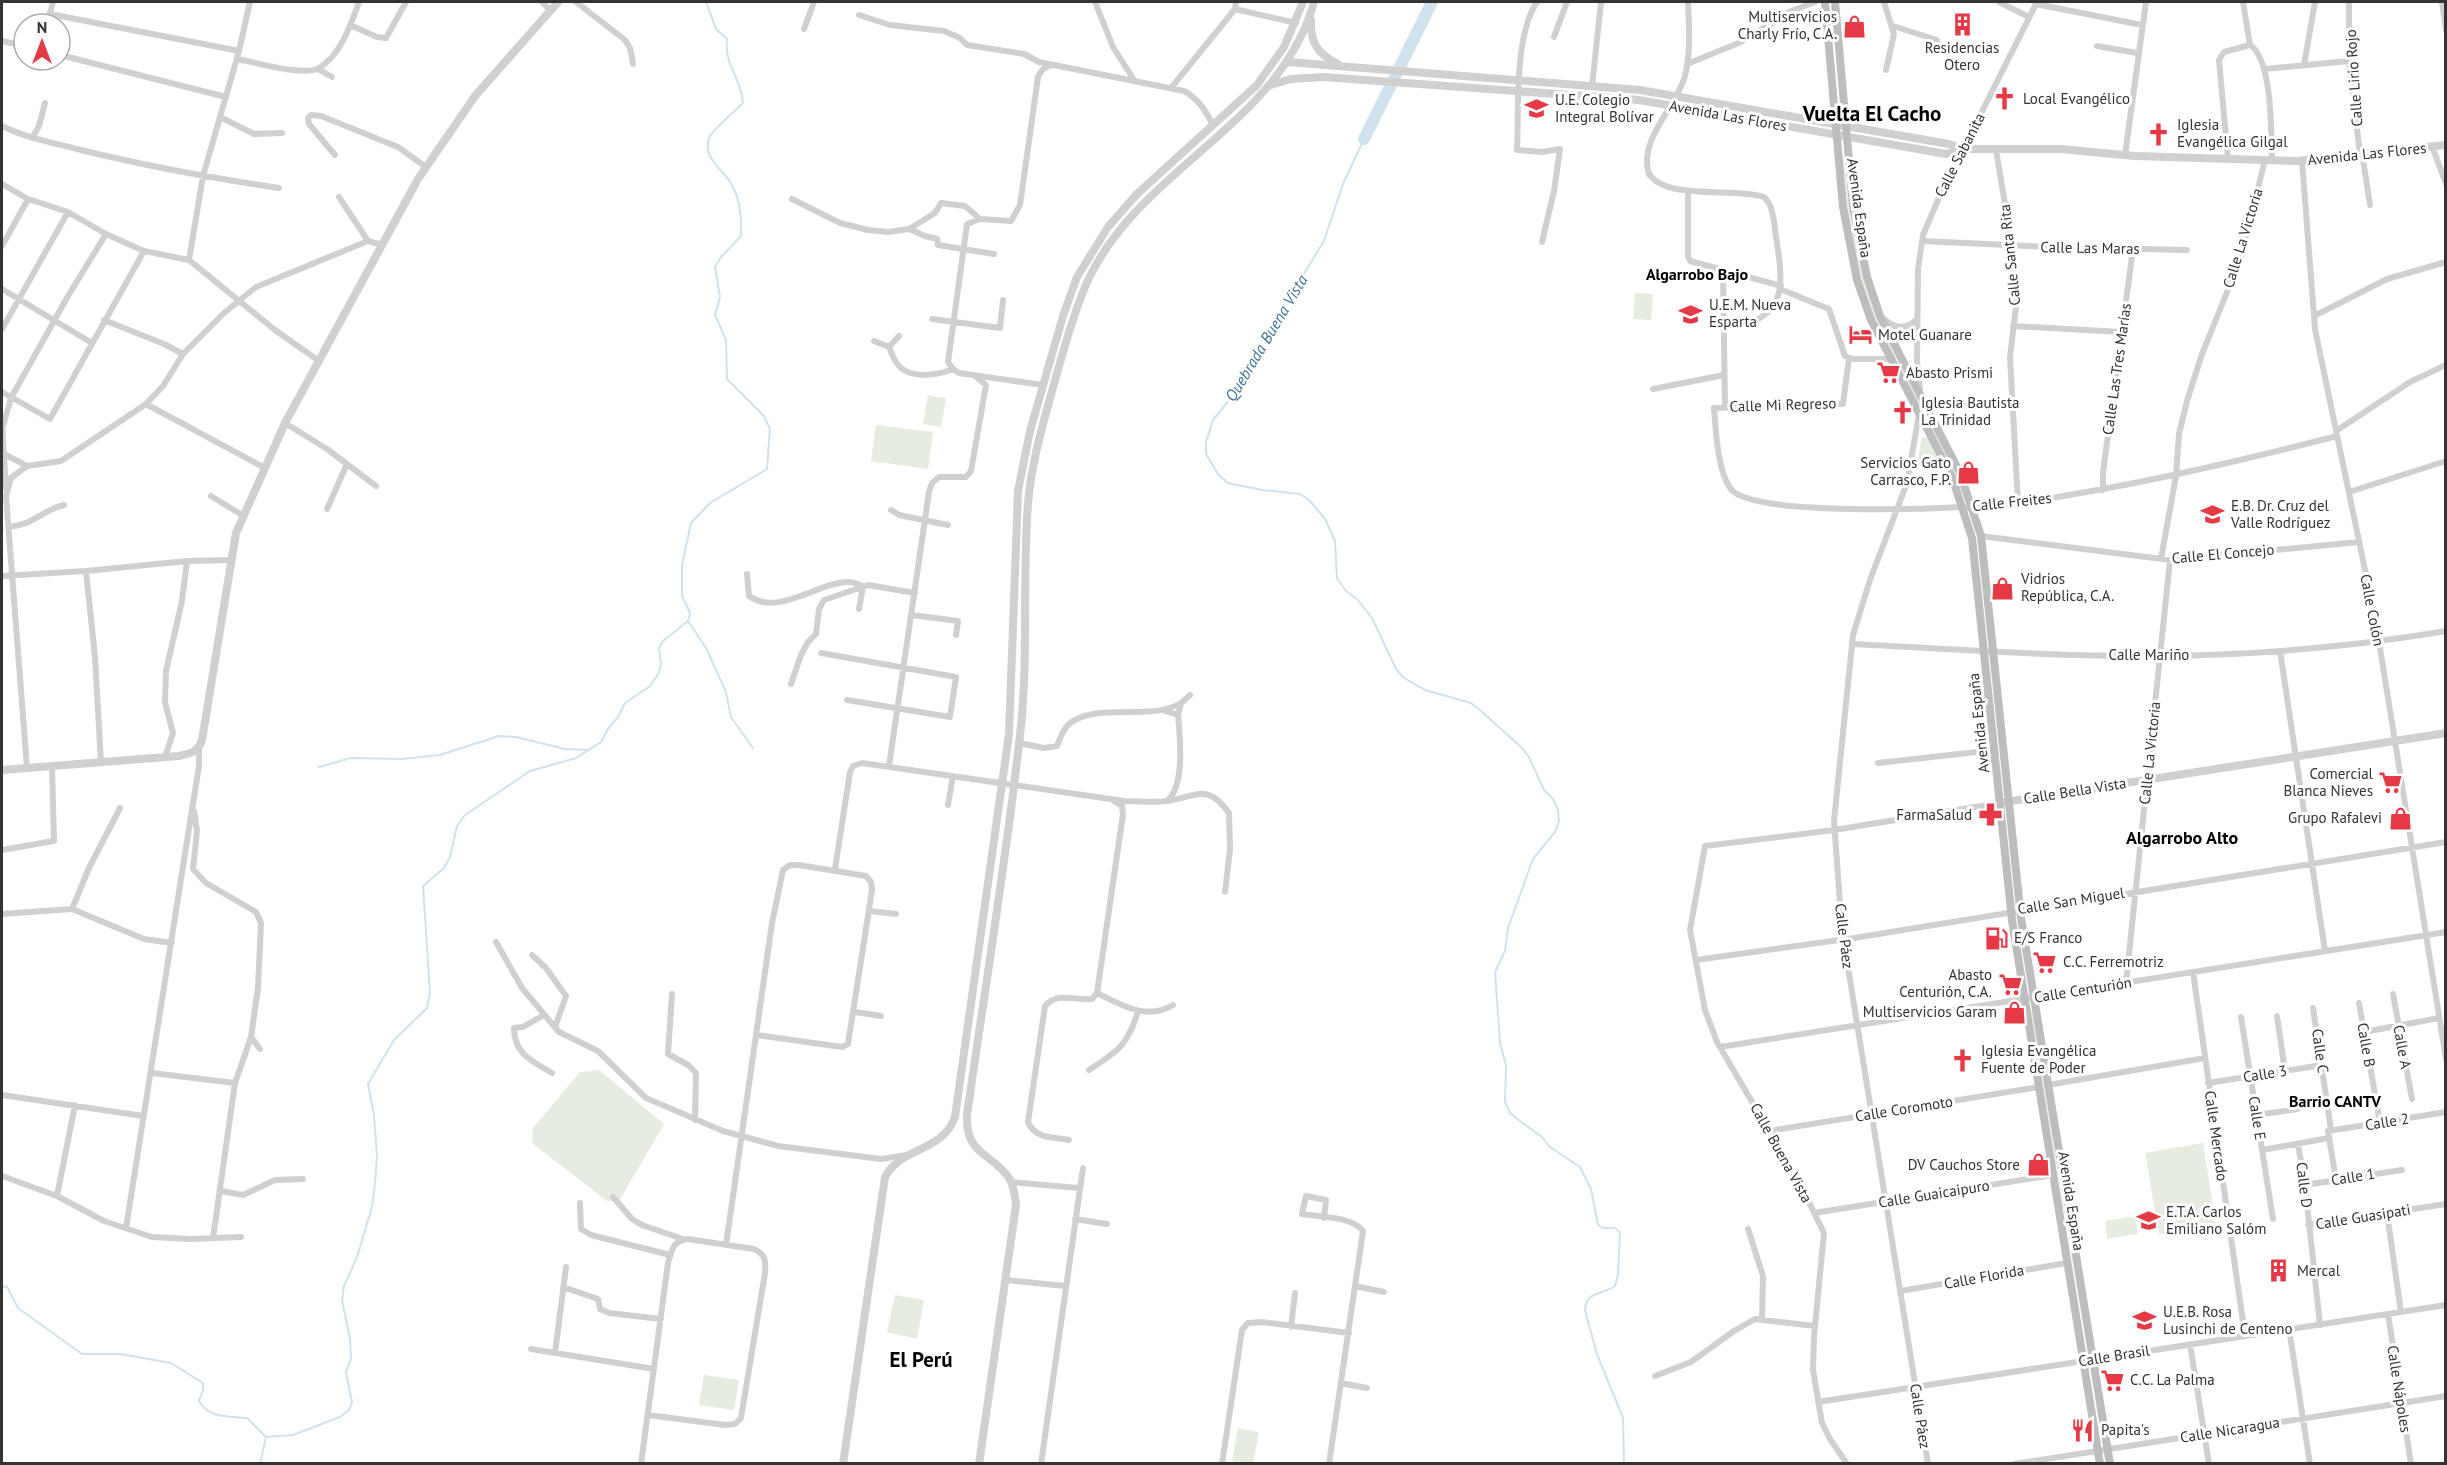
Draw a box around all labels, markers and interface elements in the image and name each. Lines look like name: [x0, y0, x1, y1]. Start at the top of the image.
place label: Multiservicios Charly Frío, C.A.: [1738, 7, 1837, 43]
building icon: Residencias Otero: [1949, 11, 1975, 37]
north arrow: [12, 12, 72, 72]
shop icon: Multiservicios Charly Frío, C.A.: [1842, 13, 1868, 39]
text: N: [37, 17, 47, 37]
street label: Calle Lirio Rojo: [2341, 29, 2366, 127]
place label: Residencias Otero: [1925, 38, 1999, 74]
church icon: Local Evangélico: [1992, 86, 2018, 112]
place label: Local Evangélico: [2023, 89, 2130, 108]
place label: U.E. Colegio Integral Bolívar: [1555, 90, 1654, 126]
school or university icon: U.E. Colegio Integral Bolívar: [1524, 96, 1550, 122]
street label: Avenida Las Flores: [1668, 96, 1788, 135]
district label: Vuelta El Cacho: [1802, 100, 1941, 127]
street label: Calle Sabanita: [1930, 110, 1989, 200]
place label: Iglesia Evangélica Gilgal: [2177, 115, 2288, 151]
church icon: Iglesia Evangélica Gilgal: [2146, 121, 2172, 147]
street label: Avenida Las Flores: [2307, 138, 2427, 169]
street label: Avenida España: [1843, 157, 1876, 259]
street label: Calle La Victoria: [2218, 186, 2267, 290]
street label: Calle Santa Rita: [1995, 203, 2024, 307]
street label: Calle Las Maras: [2040, 237, 2140, 258]
district label: Algarrobo Bajo: [1646, 264, 1749, 284]
water label: Quebrada Buena Vista: [1220, 271, 1312, 405]
place label: U.E.M. Nueva Esparta: [1709, 295, 1791, 331]
school or university icon: U.E.M. Nueva Esparta: [1678, 301, 1704, 327]
street label: Calle Las Tres Marías: [2098, 302, 2135, 436]
hotel icon: Motel Guanare: [1847, 322, 1873, 348]
place label: Motel Guanare: [1878, 325, 1972, 344]
supermarket icon: Abasto Prismi: [1875, 360, 1901, 386]
place label: Abasto Prismi: [1906, 363, 1993, 382]
street label: Calle Mi Regreso: [1729, 393, 1837, 416]
place label: Iglesia Bautista La Trinidad: [1921, 393, 2019, 429]
church icon: Iglesia Bautista La Trinidad: [1890, 399, 1916, 425]
place label: Servicios Gato Carrasco, F.P.: [1860, 453, 1951, 489]
shop icon: Servicios Gato Carrasco, F.P.: [1956, 459, 1982, 485]
street label: Calle Freites: [1971, 488, 2052, 515]
place label: E.B. Dr. Cruz del Valle Rodríguez: [2230, 496, 2330, 532]
school or university icon: E.B. Dr. Cruz del Valle Rodríguez: [2200, 502, 2226, 528]
street label: Calle El Concejo: [2171, 540, 2275, 567]
place label: Vidrios República, C.A.: [2020, 569, 2114, 605]
street label: Calle Colón: [2356, 572, 2389, 647]
shop icon: Vidrios República, C.A.: [1990, 575, 2016, 601]
street label: Calle Mariño: [2109, 645, 2189, 664]
street label: Avenida España: [1964, 672, 1993, 774]
street label: Calle La Victoria: [2135, 701, 2164, 805]
place label: Comercial Blanca Nieves: [2284, 764, 2374, 800]
supermarket icon: Comercial Blanca Nieves: [2378, 770, 2404, 796]
street label: Calle Bella Vista: [2022, 773, 2128, 808]
pharmacy icon: FarmaSalud: [1977, 802, 2003, 828]
place label: FarmaSalud: [1896, 805, 1972, 824]
shop icon: Grupo Rafalevi: [2387, 805, 2413, 831]
place label: Grupo Rafalevi: [2288, 808, 2382, 827]
district label: Algarrobo Alto: [2126, 826, 2238, 849]
street label: Calle San Miguel: [2016, 883, 2126, 918]
street label: Calle Páez: [1831, 902, 1858, 970]
fuel station icon: E/S Franco: [1983, 925, 2009, 951]
place label: E/S Franco: [2014, 928, 2082, 947]
supermarket icon: C.C. Ferremotriz: [2032, 949, 2058, 975]
place label: C.C. Ferremotriz: [2063, 952, 2164, 971]
place label: Abasto Centurión, C.A.: [1899, 965, 1992, 1001]
supermarket icon: Abasto Centurión, C.A.: [1997, 971, 2023, 997]
street label: Calle Centurión: [2033, 972, 2133, 1007]
shop icon: Multiservicios Garam: [2002, 999, 2028, 1025]
place label: Multiservicios Garam: [1863, 1002, 1997, 1021]
street label: Calle B: [2353, 1021, 2380, 1069]
street label: Calle A: [2389, 1023, 2416, 1071]
street label: Calle C: [2308, 1027, 2333, 1074]
place label: Iglesia Evangélica Fuente de Poder: [1981, 1041, 2096, 1077]
church icon: Iglesia Evangélica Fuente de Poder: [1950, 1047, 1976, 1073]
street label: Calle 3: [2242, 1061, 2288, 1086]
street label: Calle Mercado: [2201, 1090, 2232, 1182]
street label: Calle Coromoto: [1854, 1091, 1954, 1126]
district label: Barrio CANTV: [2289, 1091, 2381, 1111]
street label: Calle E: [2245, 1095, 2270, 1141]
street label: Calle Buena Vista: [1746, 1100, 1817, 1206]
street label: Calle 2: [2364, 1109, 2410, 1134]
street label: Avenida España: [2054, 1150, 2089, 1252]
shop icon: DV Cauchos Store: [2025, 1152, 2051, 1178]
place label: DV Cauchos Store: [1908, 1155, 2020, 1174]
street label: Calle D: [2292, 1161, 2317, 1209]
street label: Calle 1: [2330, 1164, 2376, 1189]
street label: Calle Guaicaipuro: [1877, 1175, 1991, 1212]
street label: Calle Guasipati: [2314, 1200, 2412, 1233]
place label: E.T.A. Carlos Emiliano Salóm: [2166, 1202, 2266, 1238]
school or university icon: E.T.A. Carlos Emiliano Salóm: [2135, 1208, 2161, 1234]
building icon: Mercal: [2266, 1258, 2292, 1284]
street label: Calle Florida: [1942, 1260, 2025, 1293]
place label: Mercal: [2297, 1261, 2341, 1280]
place label: U.E.B. Rosa Lusinchi de Centeno: [2163, 1302, 2292, 1338]
school or university icon: U.E.B. Rosa Lusinchi de Centeno: [2132, 1308, 2158, 1334]
street label: Calle Brasil: [2077, 1340, 2152, 1371]
street label: Calle Nápoles: [2383, 1344, 2416, 1434]
district label: El Perú: [889, 1346, 953, 1373]
supermarket icon: C.C. La Palma: [2099, 1367, 2125, 1393]
place label: C.C. La Palma: [2130, 1370, 2215, 1389]
street label: Calle Páez: [1906, 1382, 1935, 1450]
street label: Calle Nicaragua: [2179, 1412, 2281, 1447]
restaurant icon: Papita's: [2070, 1417, 2096, 1443]
place label: Papita's: [2101, 1420, 2150, 1439]

